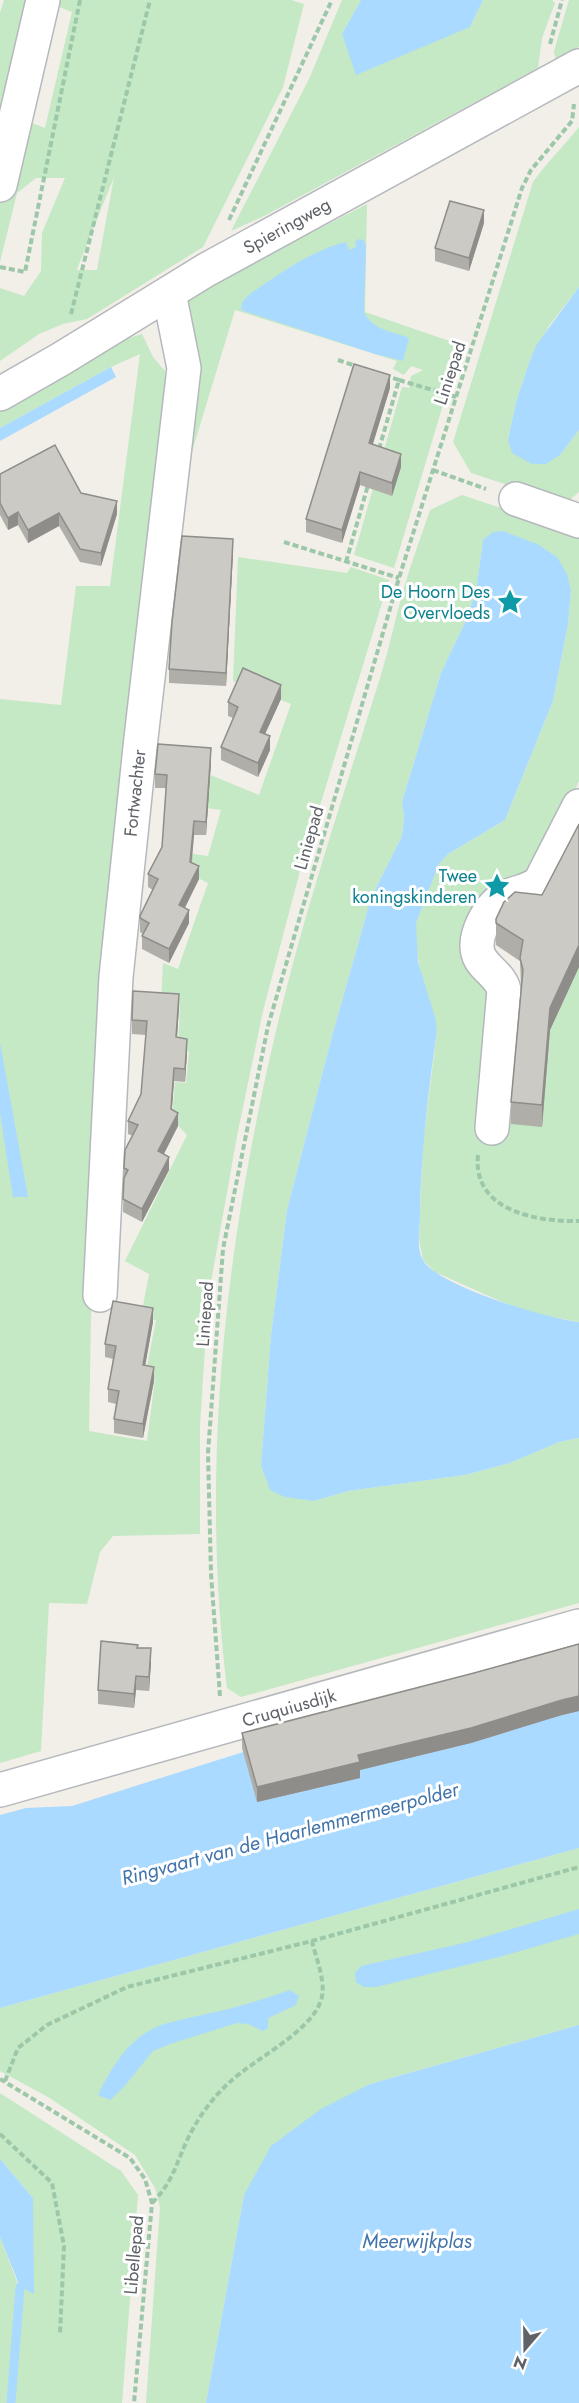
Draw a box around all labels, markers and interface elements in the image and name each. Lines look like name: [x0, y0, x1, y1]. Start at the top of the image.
street label: Spieringweg: [239, 191, 335, 261]
street label: Liniepad: [428, 338, 472, 408]
place label: De Hoorn Des Overvloeds: [381, 579, 490, 626]
place icon: De Hoorn Des Overvloeds: [495, 587, 525, 617]
street label: Fortwachter: [117, 747, 153, 838]
street label: Liniepad: [287, 803, 331, 873]
place label: Twee koningskinderen: [352, 863, 477, 910]
place icon: Twee koningskinderen: [482, 871, 512, 901]
street label: Liniepad: [190, 1280, 220, 1348]
street label: Cruquiusdijk: [239, 1682, 339, 1734]
water label: Ringvaart van de Haarlemmermeerpolder: [118, 1775, 463, 1893]
street label: Libellepad: [118, 2214, 150, 2296]
water label: Meerwijkplas: [362, 2227, 472, 2256]
north arrow: [495, 2319, 555, 2379]
text: N: [510, 2350, 530, 2376]

